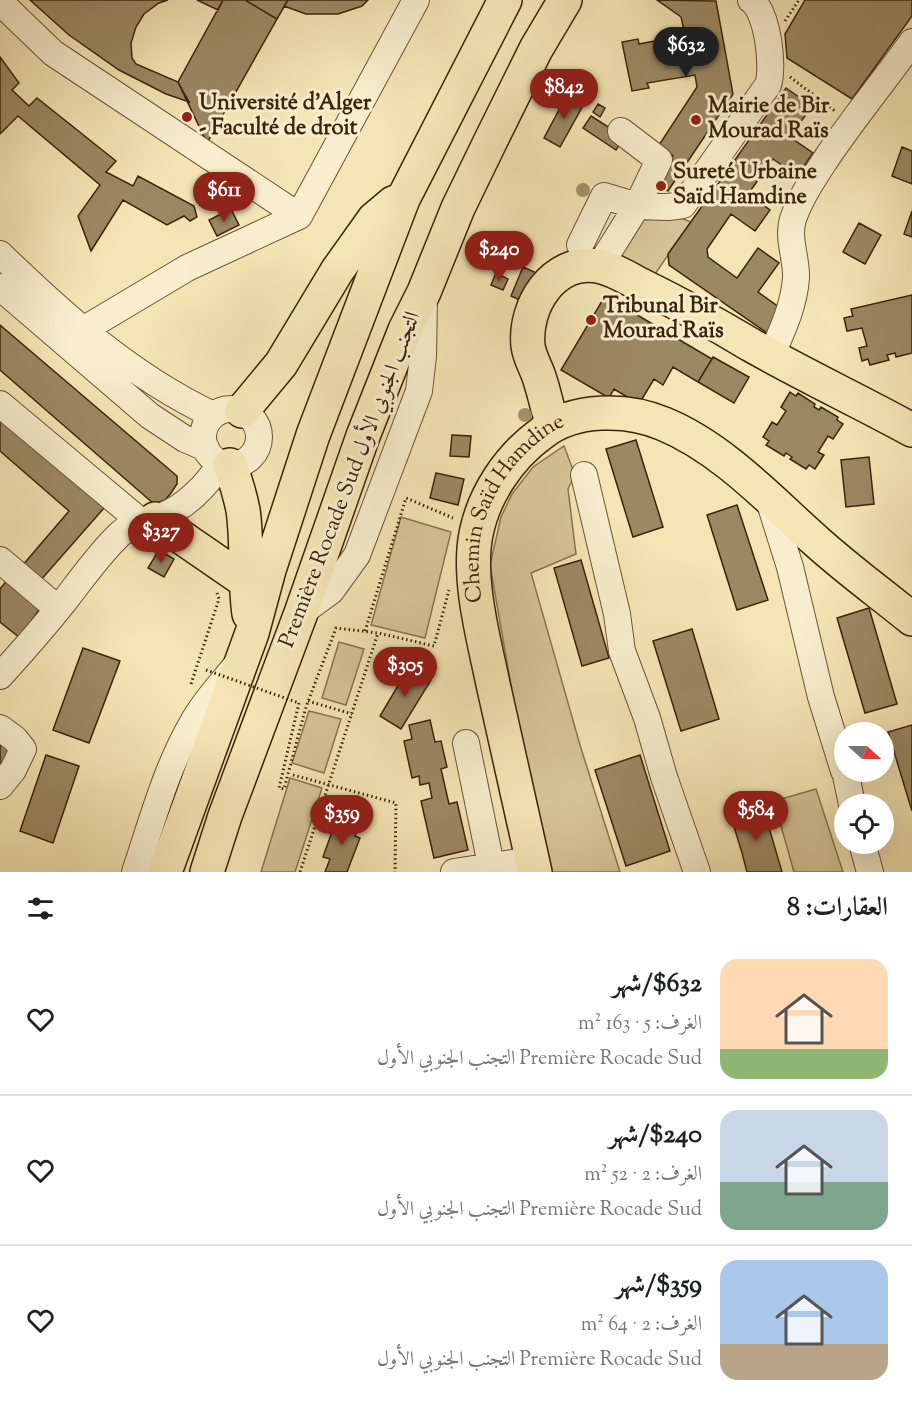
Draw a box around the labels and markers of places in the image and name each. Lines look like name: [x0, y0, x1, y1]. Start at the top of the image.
pin: $632: [650, 27, 722, 78]
pin: $842: [528, 69, 600, 120]
place label: Université d'Alger - Faculté de droit: [199, 88, 372, 145]
place label: Mairie de Bir Mourad Raïs: [708, 91, 830, 148]
marker: Université d'Alger - Faculté de droit: [180, 110, 194, 124]
marker: Mairie de Bir Mourad Raïs: [689, 113, 703, 127]
place label: Sureté Urbaine Saïd Hamdine: [673, 157, 817, 214]
pin: $611: [188, 172, 260, 223]
marker: Sureté Urbaine Saïd Hamdine: [654, 179, 668, 193]
pin: $240: [463, 231, 535, 282]
place label: Tribunal Bir Mourad Raïs: [603, 291, 724, 348]
marker: Tribunal Bir Mourad Raïs: [584, 313, 598, 327]
pin: $327: [125, 513, 197, 564]
pin: $305: [369, 647, 441, 698]
pin: $584: [720, 791, 792, 842]
pin: $359: [306, 795, 378, 846]

